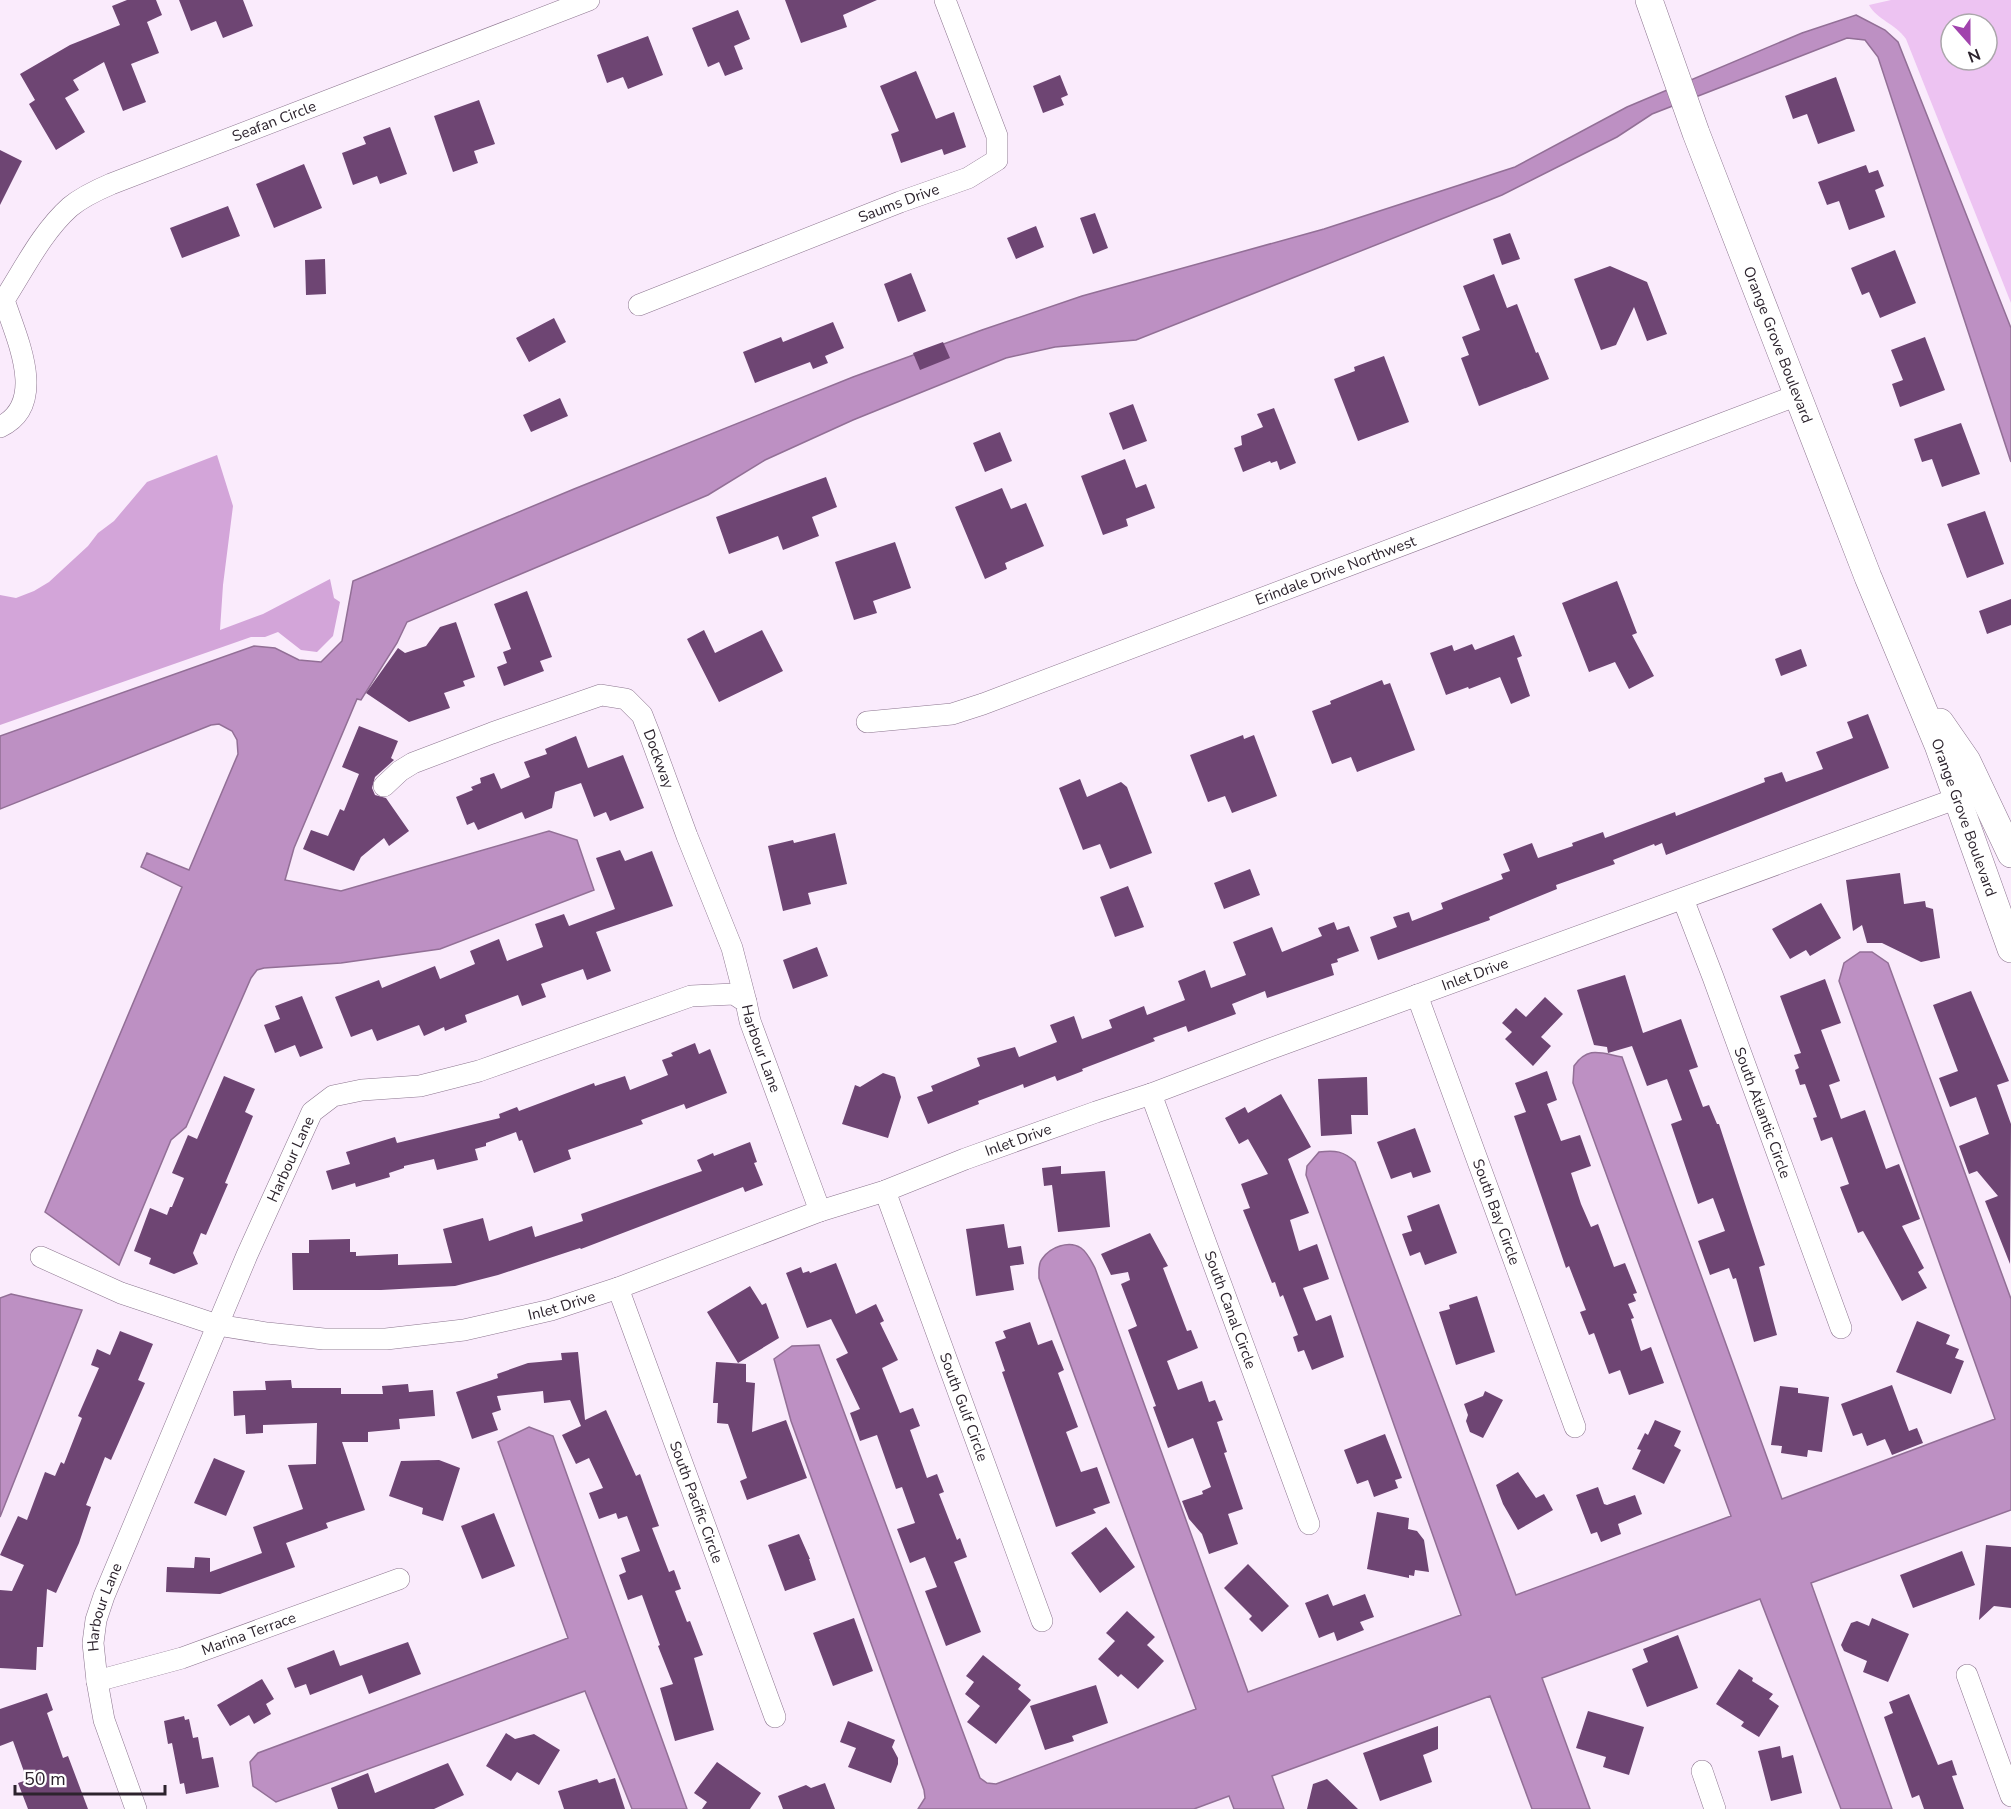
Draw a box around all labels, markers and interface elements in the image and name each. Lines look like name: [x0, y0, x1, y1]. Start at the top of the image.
north arrow: [1939, 12, 1999, 72]
text: N: [1964, 43, 1984, 67]
street label: Seafan Circle: [229, 96, 319, 146]
street label: Saums Drive: [855, 179, 942, 228]
street label: Orange Grove Boulevard: [1739, 263, 1817, 426]
street label: Erindale Drive Northwest: [1252, 531, 1419, 610]
street label: Dockway: [639, 726, 679, 792]
street label: Orange Grove Boulevard: [1926, 735, 2001, 899]
street label: Inlet Drive: [1439, 953, 1511, 995]
street label: Harbour Lane: [737, 1003, 785, 1095]
street label: South Atlantic Circle: [1729, 1044, 1796, 1181]
street label: Harbour Lane: [262, 1113, 319, 1205]
street label: Inlet Drive: [982, 1119, 1054, 1161]
street label: South Bay Circle: [1468, 1156, 1525, 1268]
street label: South Canal Circle: [1199, 1248, 1261, 1372]
street label: Inlet Drive: [526, 1286, 598, 1325]
street label: South Gulf Circle: [935, 1350, 993, 1464]
street label: South Pacific Circle: [665, 1438, 728, 1566]
street label: Harbour Lane: [83, 1560, 127, 1652]
street label: Marina Terrace: [199, 1607, 299, 1660]
scale bar: [15, 1758, 165, 1796]
text: 50 m: [24, 1767, 66, 1791]

